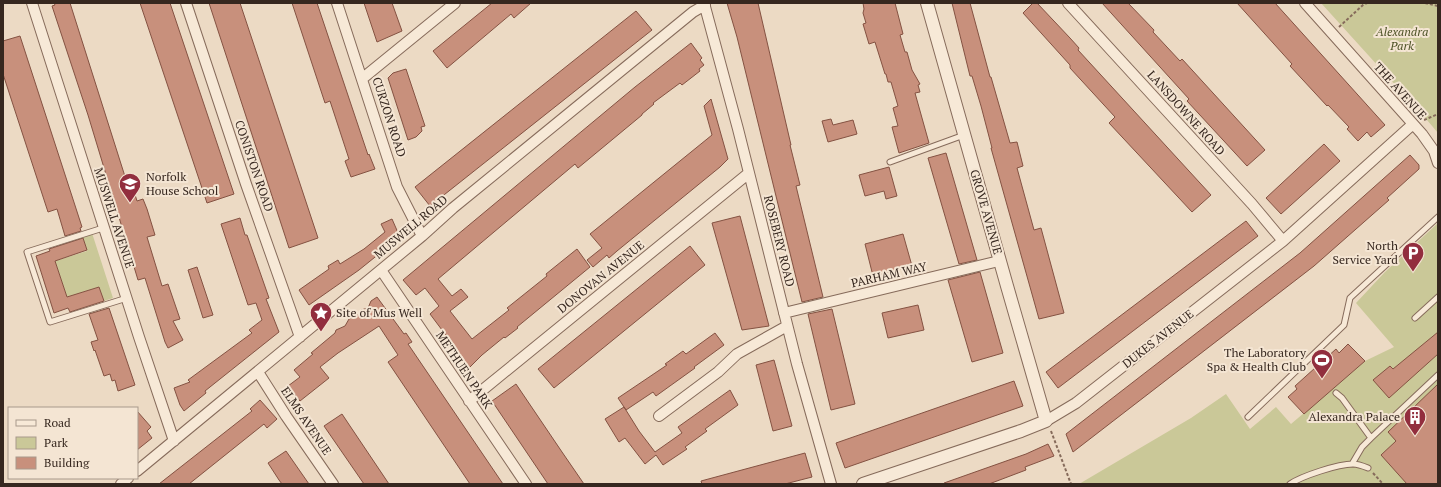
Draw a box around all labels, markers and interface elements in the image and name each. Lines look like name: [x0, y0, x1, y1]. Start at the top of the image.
park label: Alexandra Park: [1375, 24, 1428, 53]
street label: THE AVENUE: [1371, 59, 1430, 122]
street label: LANSDOWNE ROAD: [1144, 67, 1228, 158]
street label: CURZON ROAD: [369, 75, 409, 159]
street label: CONISTON ROAD: [232, 118, 277, 214]
street label: MUSWELL AVENUE: [91, 166, 138, 270]
street label: GROVE AVENUE: [967, 168, 1006, 256]
place label: Norfolk House School: [146, 169, 219, 198]
school or university icon: Norfolk House School: [117, 171, 143, 204]
street label: MUSWELL ROAD: [371, 191, 451, 262]
street label: ROSEBERY ROAD: [761, 194, 798, 288]
street label: DONOVAN AVENUE: [554, 237, 647, 316]
place label: North Service Yard: [1333, 238, 1398, 267]
parking icon: North Service Yard: [1400, 240, 1426, 273]
street label: PARHAM WAY: [850, 258, 929, 291]
place icon: Site of Mus Well: [308, 300, 334, 333]
place label: Site of Mus Well: [336, 305, 423, 320]
street label: DUKES AVENUE: [1119, 306, 1196, 371]
street label: METHUEN PARK: [433, 328, 496, 411]
place label: The Laboratory Spa & Health Club: [1207, 345, 1307, 374]
sports icon: The Laboratory Spa & Health Club: [1309, 347, 1335, 380]
street label: ELMS AVENUE: [278, 384, 335, 458]
building icon: Alexandra Palace: [1402, 404, 1428, 437]
legend: [8, 407, 138, 479]
place label: Alexandra Palace: [1308, 409, 1400, 424]
text: Road: [44, 415, 71, 430]
text: Park: [44, 435, 69, 450]
text: Building: [44, 455, 90, 470]

